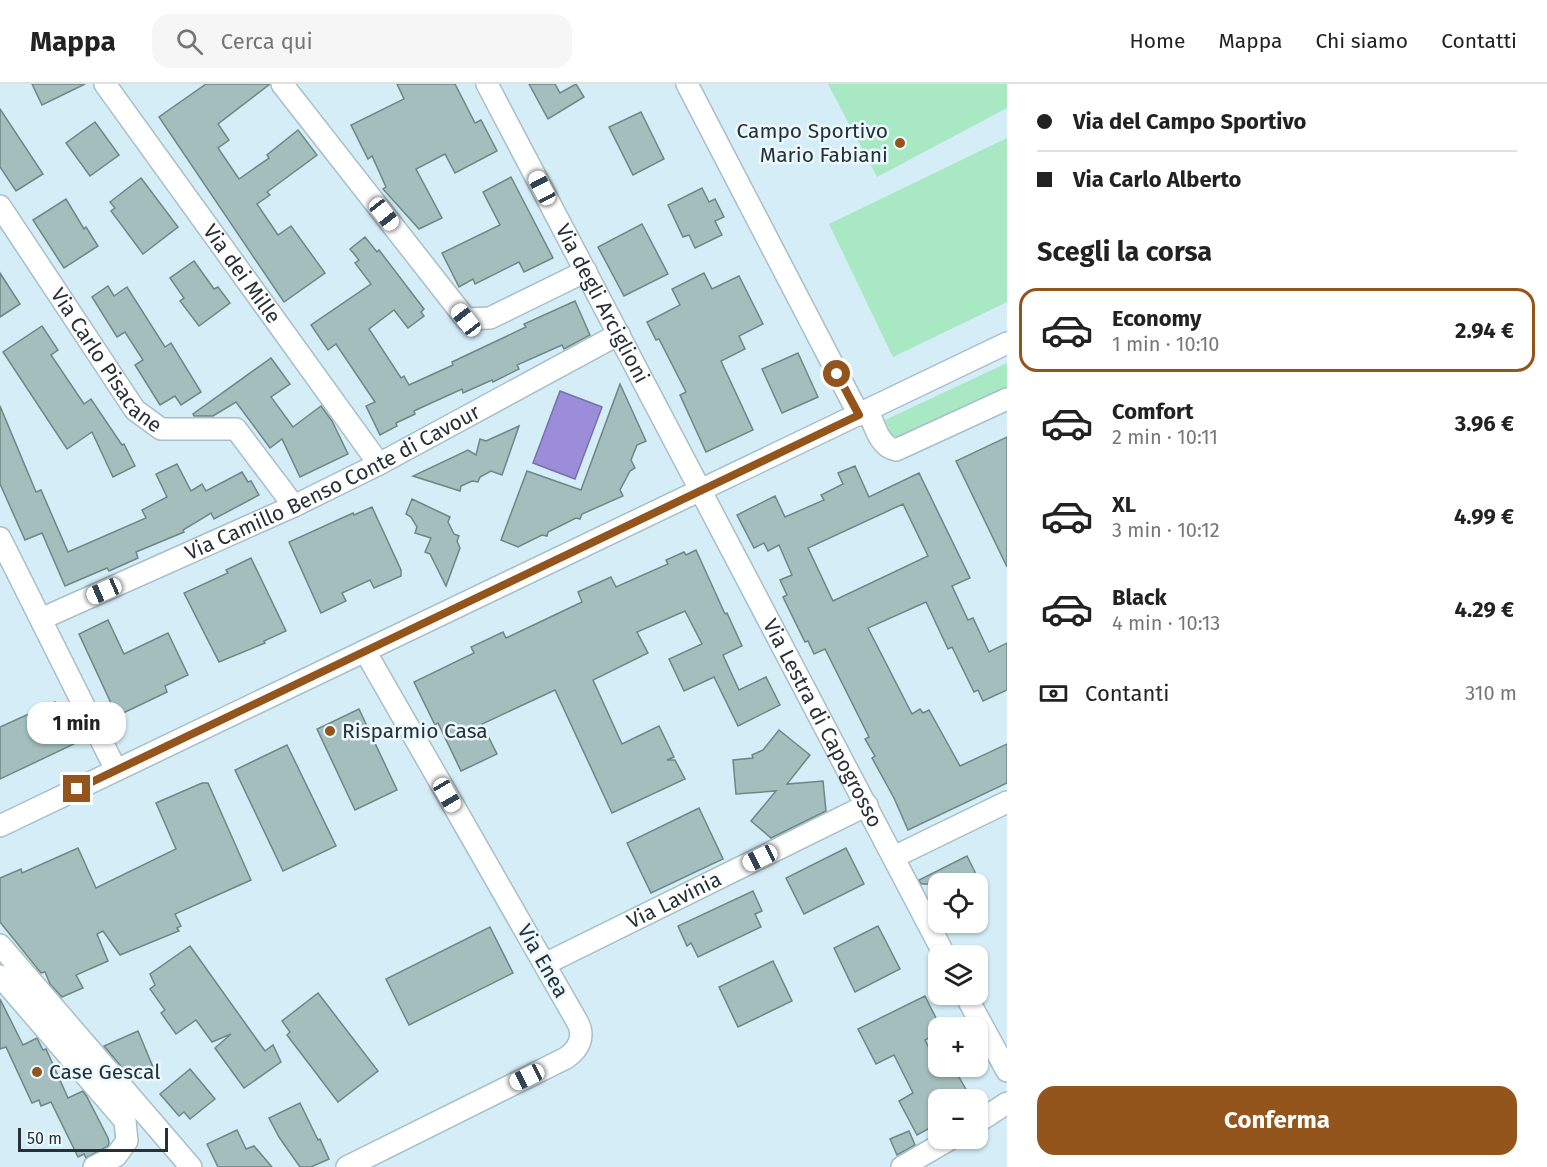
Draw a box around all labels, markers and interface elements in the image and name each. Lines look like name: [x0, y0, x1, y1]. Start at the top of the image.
search box: [152, 14, 572, 68]
text: Mappa: [30, 25, 116, 58]
icon: search: [173, 25, 206, 58]
text: Cerca qui: [221, 28, 313, 55]
text: Home: [1129, 28, 1185, 54]
text: Mappa: [1218, 28, 1282, 54]
text: Chi siamo: [1315, 28, 1408, 54]
text: Contatti: [1441, 28, 1517, 54]
text: Via del Campo Sportivo: [1073, 108, 1306, 135]
place label: Campo Sportivo Mario Fabiani: [736, 118, 888, 168]
marker: Campo Sportivo Mario Fabiani: [893, 136, 907, 150]
text: Via Carlo Alberto: [1073, 166, 1241, 193]
car: [526, 168, 558, 208]
car: [366, 194, 402, 234]
street label: Via dei Mille: [197, 219, 286, 329]
street label: Via degli Arciglioni: [550, 219, 655, 388]
text: Scegli la corsa: [1037, 236, 1212, 268]
street label: Via Carlo Pisacane: [45, 283, 167, 438]
car: [448, 300, 484, 340]
icon: car: [1040, 303, 1094, 357]
text: Economy: [1112, 305, 1201, 332]
text: 2.94 €: [1455, 317, 1514, 344]
text: 1 min · 10:10: [1112, 332, 1220, 356]
route start: [823, 360, 850, 387]
icon: car: [1040, 396, 1094, 450]
text: Comfort: [1112, 398, 1193, 425]
street label: Via Camillo Benso Conte di Cavour: [181, 399, 485, 566]
text: 3.96 €: [1455, 410, 1514, 437]
text: 2 min · 10:11: [1112, 425, 1218, 449]
icon: car: [1040, 489, 1094, 543]
text: XL: [1112, 491, 1136, 518]
text: 4.99 €: [1454, 503, 1514, 530]
text: 3 min · 10:12: [1112, 518, 1220, 542]
car: [84, 575, 124, 607]
icon: car: [1040, 582, 1094, 636]
text: Black: [1112, 584, 1167, 611]
text: 4.29 €: [1455, 596, 1514, 623]
text: 4 min · 10:13: [1112, 611, 1220, 635]
street label: Via Lestra di Capogrosso: [757, 614, 888, 832]
icon: cash: [1037, 677, 1070, 710]
text: Contanti: [1085, 680, 1169, 707]
text: 310 m: [1465, 681, 1517, 705]
callout: 1 min: [28, 702, 127, 744]
text: 1 min: [52, 711, 101, 735]
place label: Risparmio Casa: [342, 718, 488, 744]
marker: Risparmio Casa: [323, 724, 337, 738]
route end: [63, 775, 90, 802]
car: [430, 775, 464, 815]
car: [740, 842, 780, 874]
street label: Via Lavinia: [623, 866, 726, 934]
map controls: [928, 873, 988, 1149]
button: locate: [928, 873, 988, 933]
street label: Via Enea: [512, 920, 574, 1002]
button: layers: [928, 945, 988, 1005]
button: +: [928, 1017, 988, 1077]
place label: Case Gescal: [49, 1059, 160, 1085]
car: [507, 1061, 547, 1093]
marker: Case Gescal: [30, 1065, 44, 1079]
button: Conferma: [1037, 1086, 1517, 1155]
button: −: [928, 1089, 988, 1149]
scale bar: [18, 1125, 168, 1152]
text: 50 m: [27, 1129, 62, 1148]

